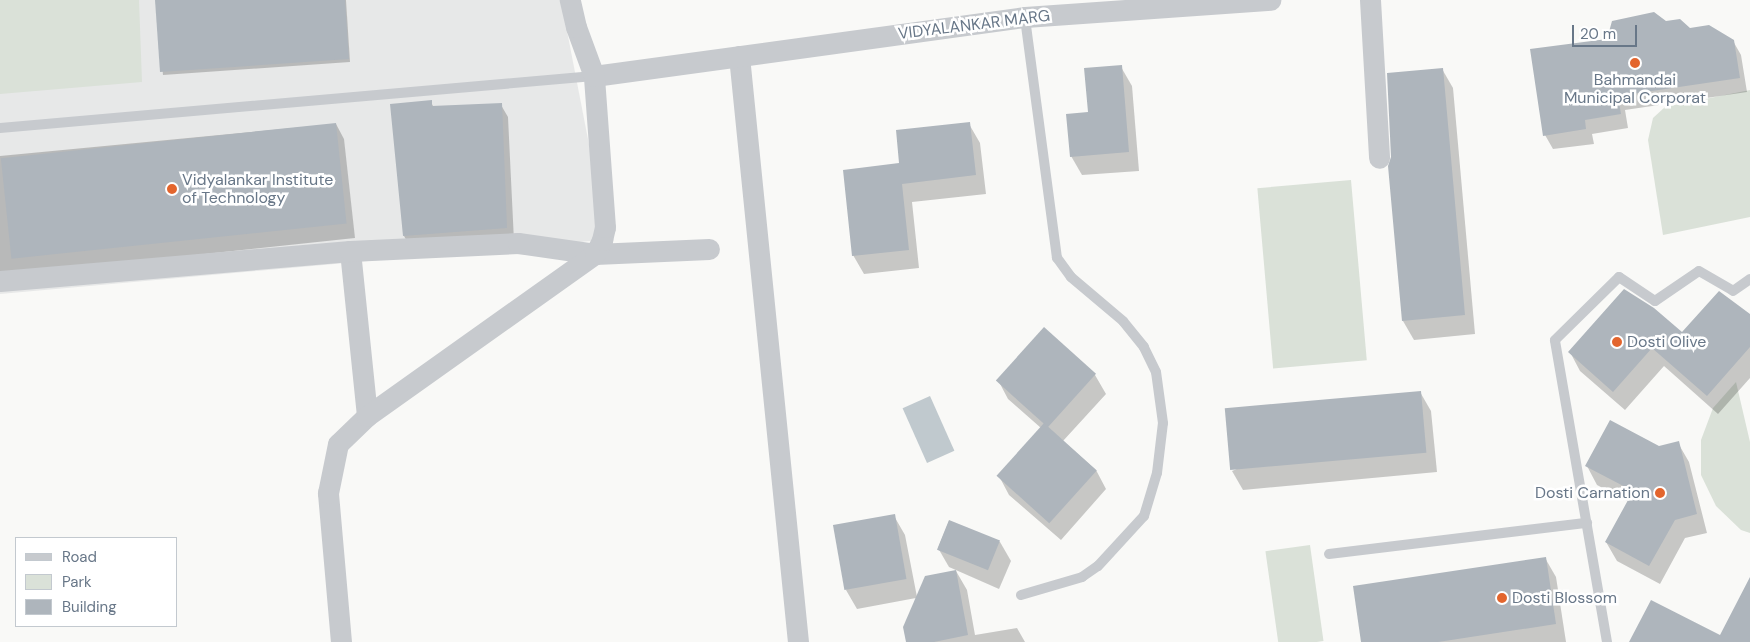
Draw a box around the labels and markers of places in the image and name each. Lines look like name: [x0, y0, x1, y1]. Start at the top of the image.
marker: Bahmandai Municipal Corporat: [1629, 57, 1641, 69]
place label: Bahmandai Municipal Corporat: [1564, 70, 1706, 108]
place label: Vidyalankar Institute of Technology: [182, 170, 333, 208]
marker: Vidyalankar Institute of Technology: [166, 183, 178, 195]
place label: Dosti Olive: [1627, 332, 1706, 352]
marker: Dosti Olive: [1611, 336, 1623, 348]
place label: Dosti Carnation: [1535, 483, 1650, 503]
marker: Dosti Carnation: [1654, 487, 1666, 499]
place label: Dosti Blossom: [1512, 588, 1617, 608]
marker: Dosti Blossom: [1496, 592, 1508, 604]

